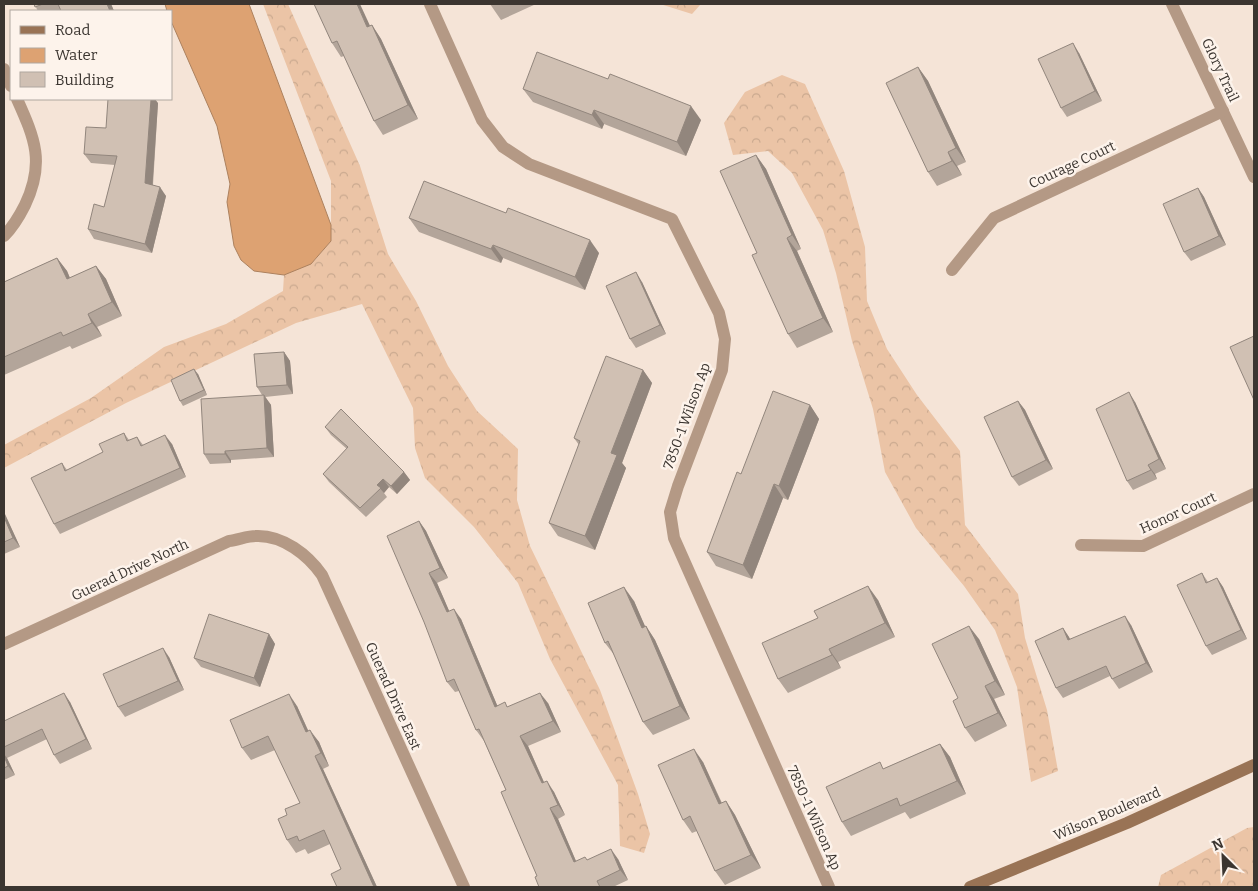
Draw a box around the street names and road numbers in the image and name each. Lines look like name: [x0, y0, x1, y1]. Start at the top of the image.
street label: Glory Trail: [1198, 35, 1242, 105]
street label: Courage Court: [1026, 138, 1118, 192]
street label: 7850-1 Wilson Ap: [660, 360, 714, 472]
street label: Honor Court: [1137, 489, 1219, 537]
street label: Guerad Drive North: [69, 535, 191, 605]
street label: Guerad Drive East: [362, 639, 424, 753]
street label: 7850-1 Wilson Ap: [783, 763, 845, 873]
street label: Wilson Boulevard: [1051, 784, 1163, 844]

